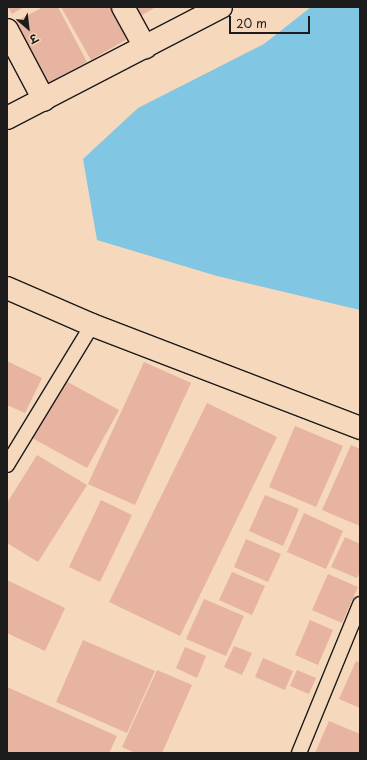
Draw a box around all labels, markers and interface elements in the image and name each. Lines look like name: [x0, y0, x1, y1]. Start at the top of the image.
north arrow: [8, 8, 48, 48]
scale bar: [231, 8, 312, 34]
text: 20 m: [236, 14, 267, 32]
text: उ: [27, 30, 41, 48]

